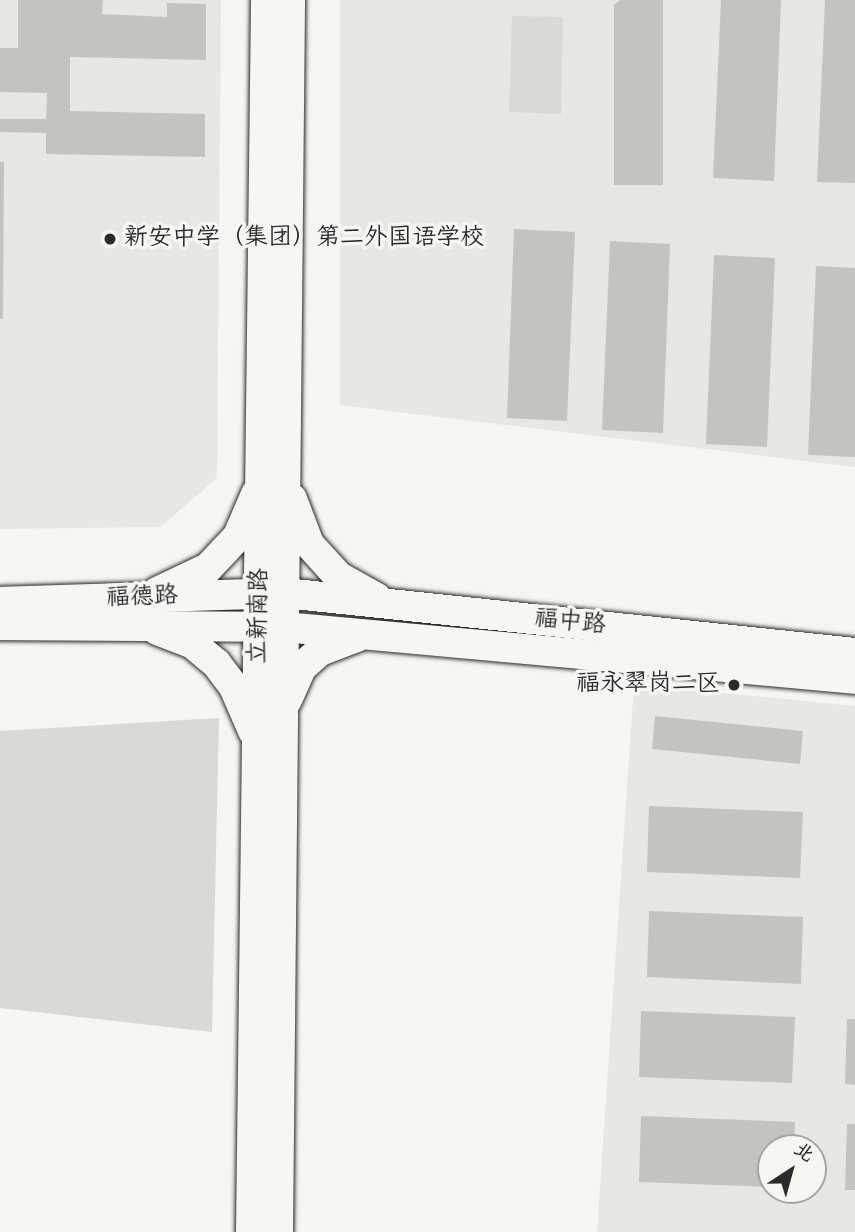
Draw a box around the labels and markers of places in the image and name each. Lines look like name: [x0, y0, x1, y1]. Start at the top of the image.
place label: 新安中学（集团）第二外国语学校: [124, 225, 484, 253]
marker: 新安中学（集团）第二外国语学校: [102, 231, 118, 247]
place label: 福永翠岗二区: [576, 671, 720, 699]
marker: 福永翠岗二区: [726, 677, 742, 693]

